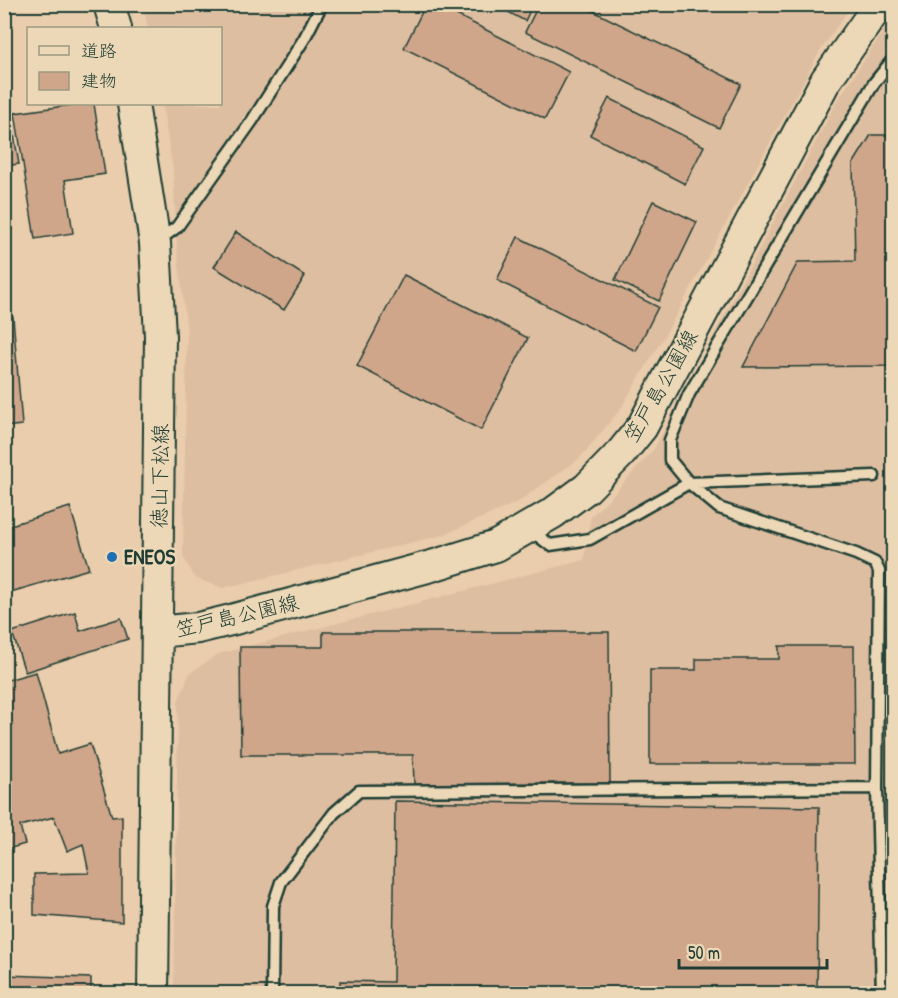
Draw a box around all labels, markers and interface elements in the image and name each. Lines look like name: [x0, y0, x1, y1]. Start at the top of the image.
legend: [27, 27, 222, 105]
text: 道路: [81, 38, 117, 63]
text: 建物: [81, 68, 117, 93]
street label: 笠戸島公園線: [617, 324, 705, 448]
street label: 徳山下松線: [144, 423, 175, 529]
place label: ENEOS: [124, 542, 175, 571]
marker: ENEOS: [105, 550, 119, 564]
street label: 笠戸島公園線: [172, 587, 302, 644]
scale bar: [679, 932, 828, 970]
text: 50 m: [688, 940, 720, 965]

